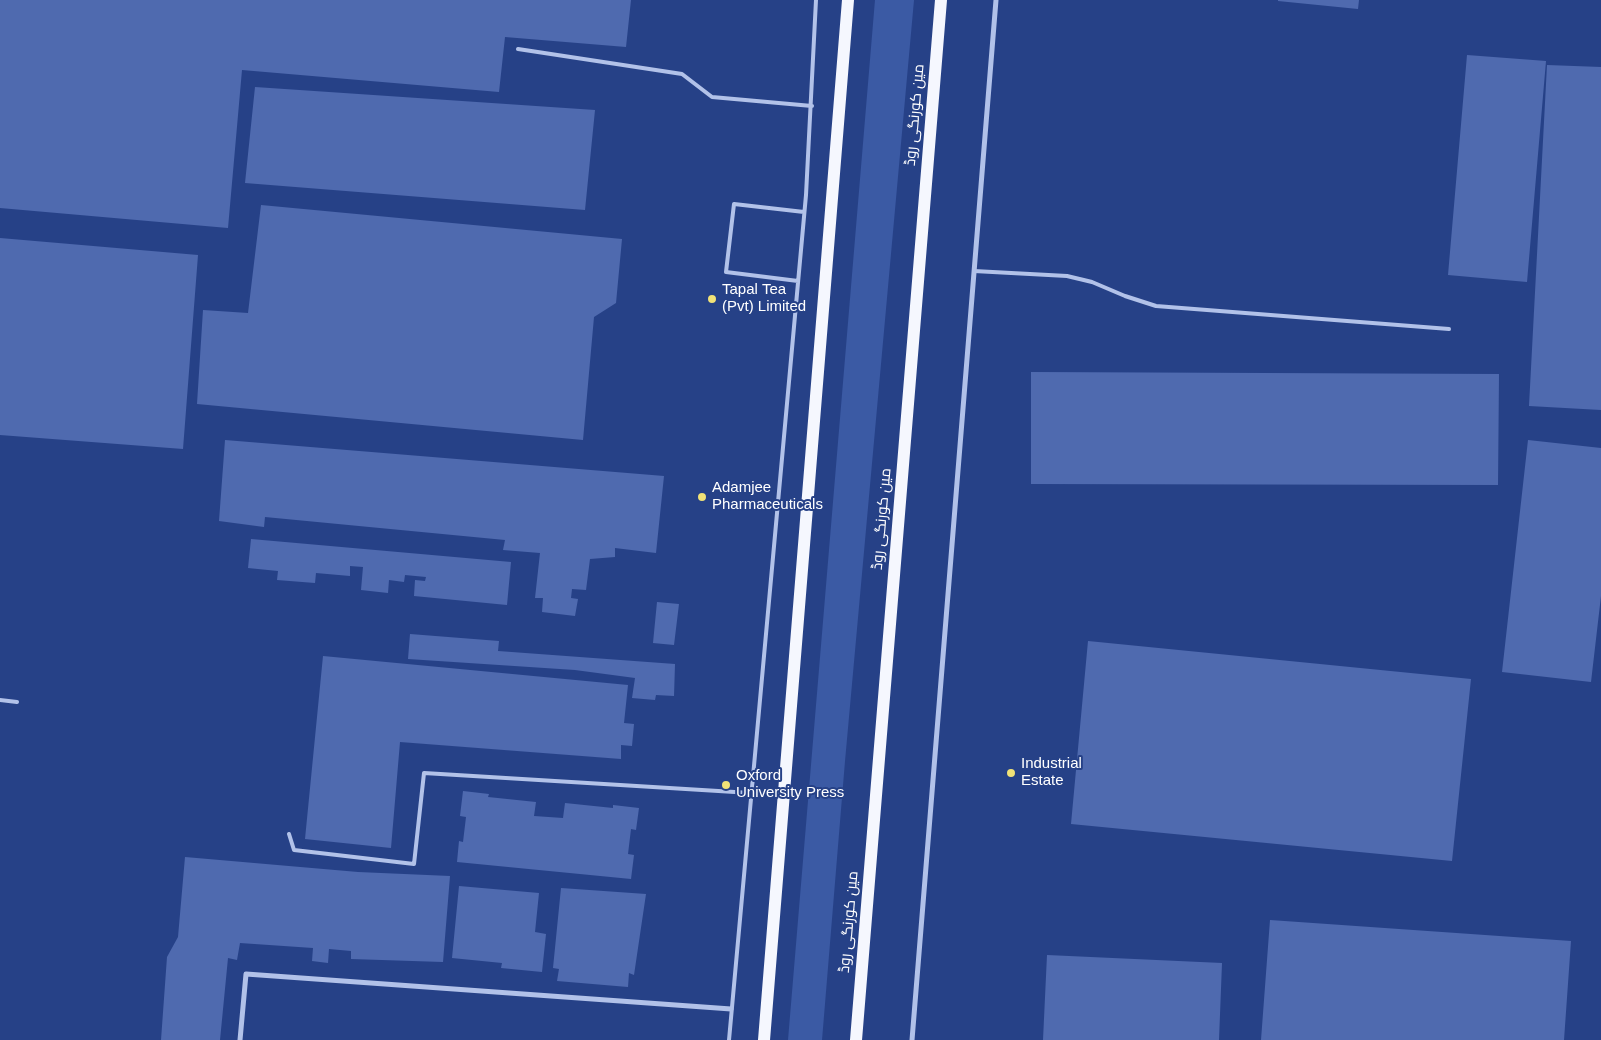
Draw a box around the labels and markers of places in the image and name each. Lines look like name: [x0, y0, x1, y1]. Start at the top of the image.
place label: Tapal Tea (Pvt) Limited: [722, 281, 806, 316]
marker: Tapal Tea (Pvt) Limited: [706, 293, 718, 305]
place label: Adamjee Pharmaceuticals: [712, 479, 823, 514]
marker: Adamjee Pharmaceuticals: [696, 491, 708, 503]
place label: Industrial Estate: [1021, 755, 1082, 790]
place label: Oxford University Press: [736, 767, 844, 802]
marker: Industrial Estate: [1005, 767, 1017, 779]
marker: Oxford University Press: [720, 779, 732, 791]

